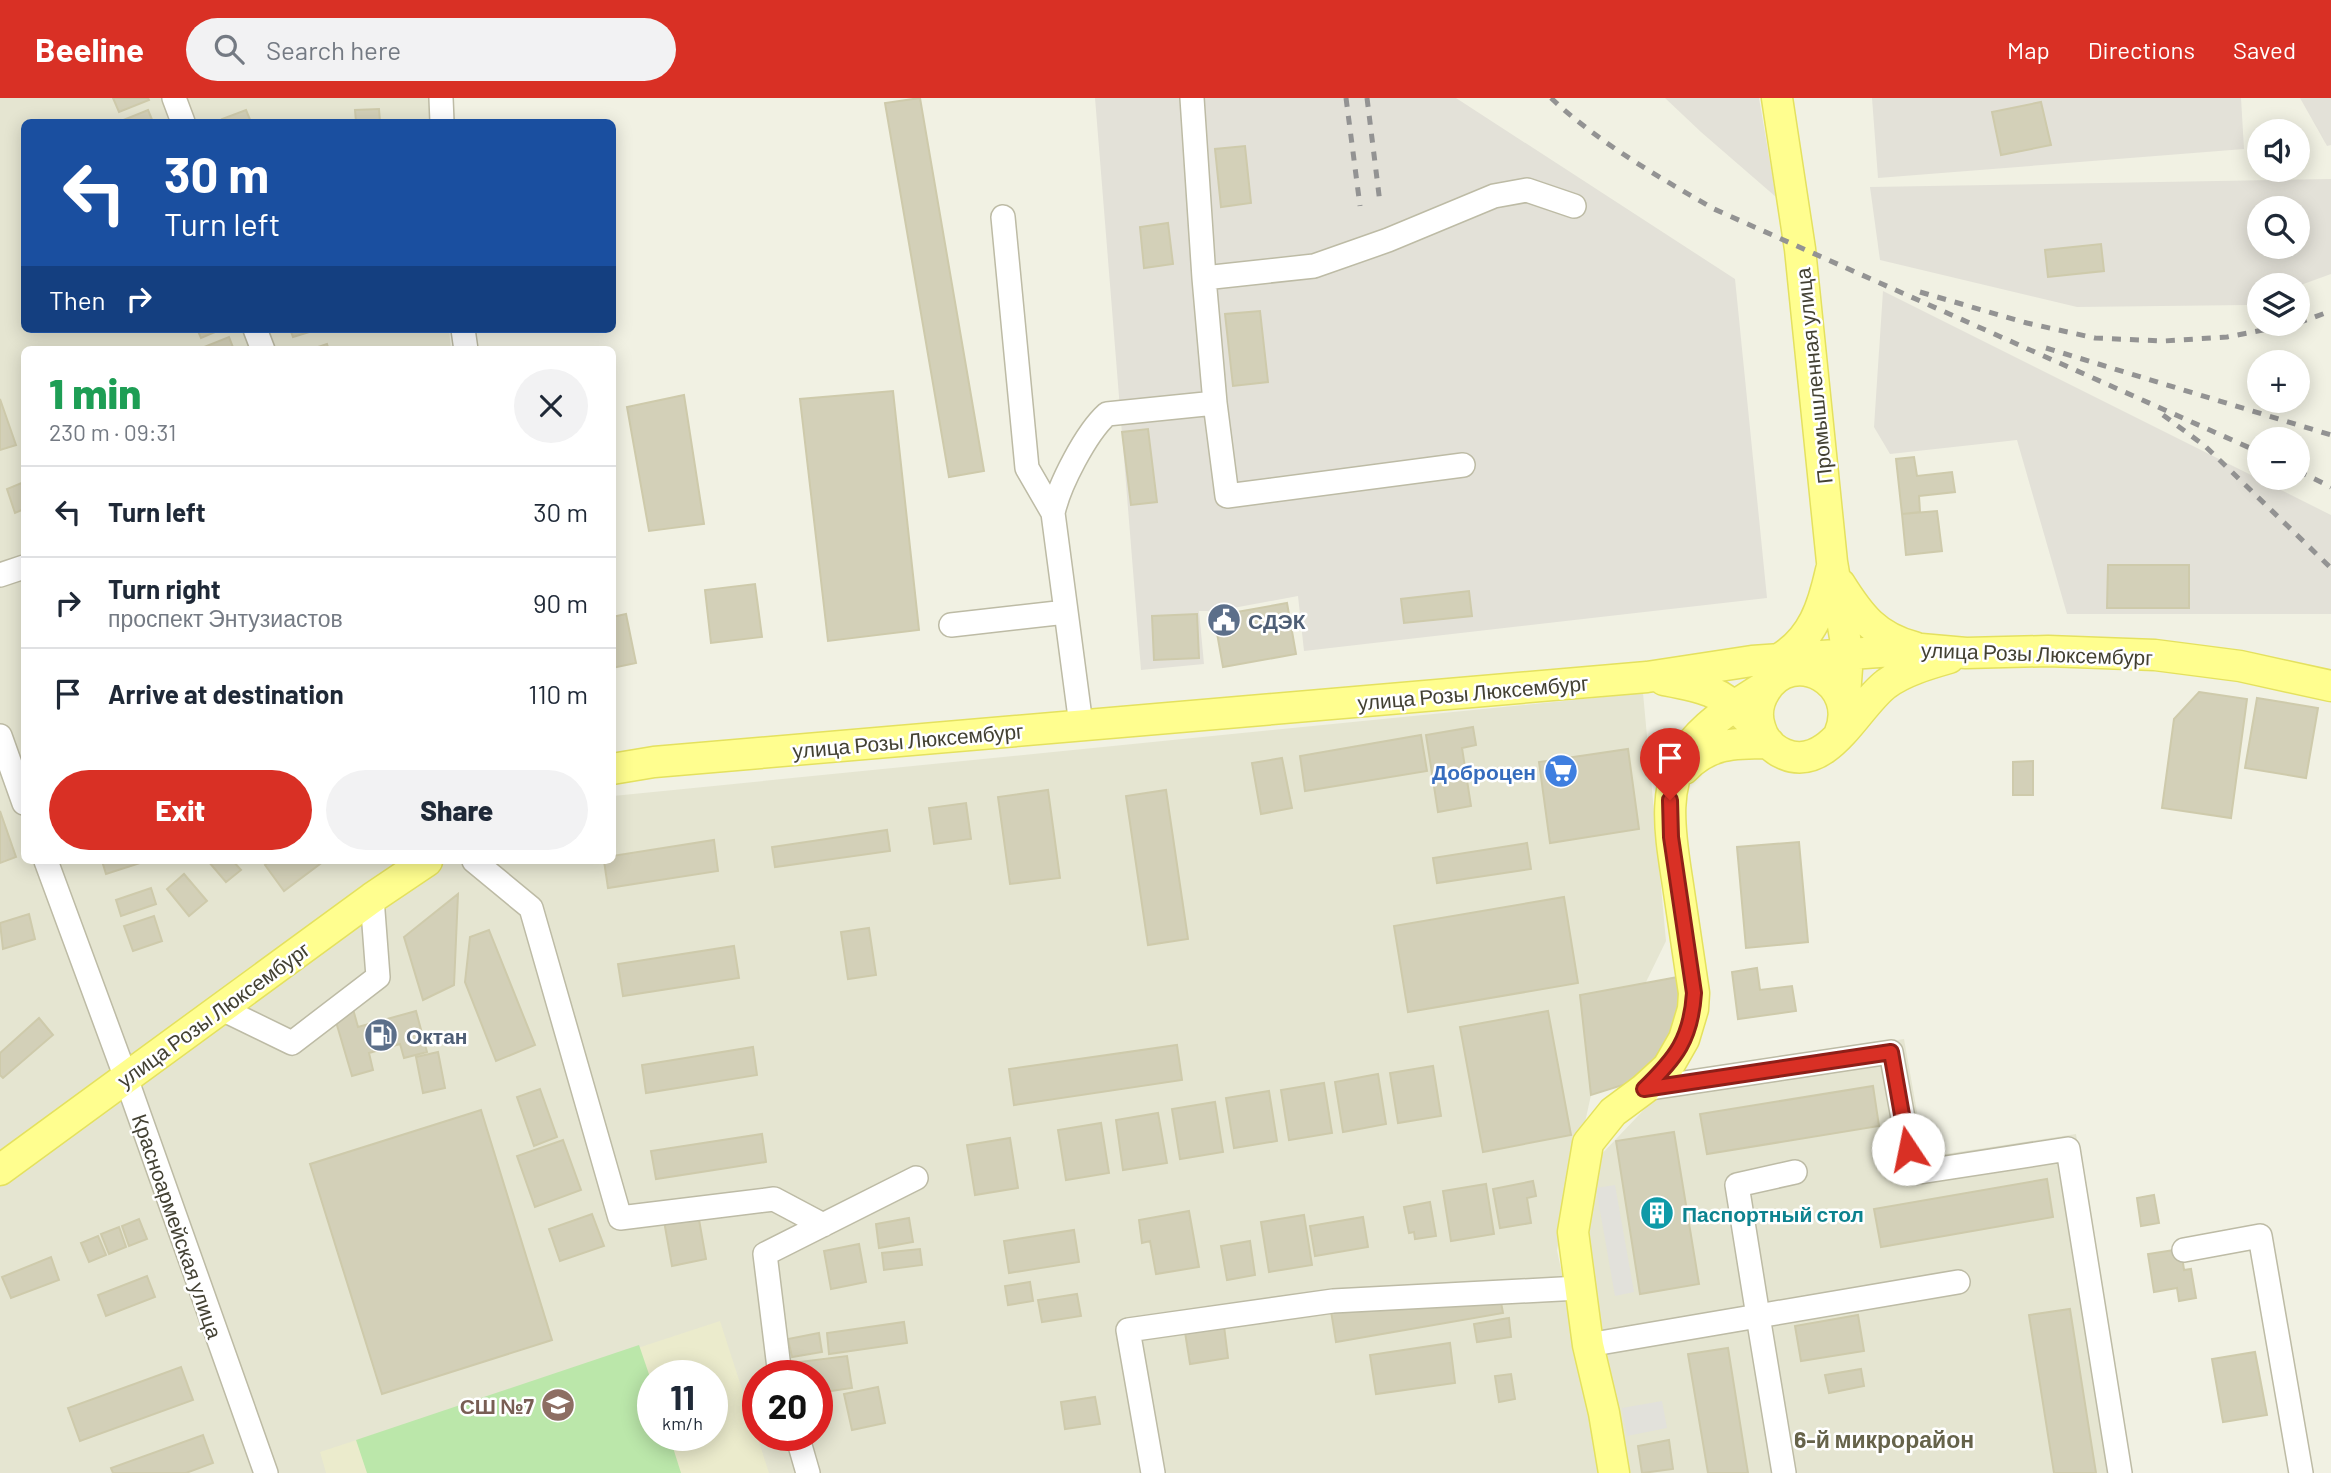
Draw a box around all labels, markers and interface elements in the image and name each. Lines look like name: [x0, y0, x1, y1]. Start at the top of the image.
search box: [186, 18, 676, 81]
text: Beeline: [35, 29, 144, 69]
icon: search: [210, 30, 248, 68]
text: Search here: [266, 34, 401, 65]
text: Map: [2007, 35, 2050, 64]
text: Directions: [2088, 35, 2195, 64]
text: Saved: [2233, 35, 2296, 64]
map controls: [2247, 119, 2310, 490]
button: sound: [2247, 119, 2310, 182]
text: 30 m: [164, 144, 269, 203]
icon: left: [49, 147, 140, 238]
button: search: [2247, 196, 2310, 259]
text: Turn left: [164, 204, 281, 242]
street label: Промышленная улица: [1789, 267, 1837, 485]
button: layers: [2247, 273, 2310, 336]
icon: right: [120, 280, 158, 318]
text: Then: [49, 284, 106, 315]
button: +: [2247, 350, 2310, 413]
text: 1 min: [49, 367, 141, 417]
button: close: [514, 369, 588, 443]
text: 230 m · 09:31: [49, 418, 176, 446]
button: −: [2247, 427, 2310, 490]
icon: left: [49, 493, 87, 531]
text: Turn left: [108, 496, 206, 527]
text: 30 m: [533, 496, 588, 527]
text: Turn right: [108, 573, 221, 604]
icon: right: [49, 584, 87, 622]
text: 90 m: [533, 587, 588, 618]
public building icon: СДЭК: [1205, 601, 1243, 639]
text: проспект Энтузиастов: [108, 604, 343, 632]
place label: СДЭК: [1248, 608, 1306, 633]
street label: улица Розы Люксембург: [1921, 636, 2154, 670]
street label: улица Розы Люксембург: [1356, 669, 1590, 715]
icon: arrive: [49, 675, 87, 713]
text: Arrive at destination: [108, 678, 344, 709]
text: 110 m: [528, 678, 588, 709]
street label: улица Розы Люксембург: [791, 717, 1025, 763]
pin: [1640, 728, 1700, 800]
icon: arrive: [1651, 739, 1689, 777]
supermarket icon: Доброцен: [1542, 752, 1580, 790]
place label: Доброцен: [1432, 759, 1536, 784]
button: Exit: [49, 770, 312, 850]
button: Share: [326, 770, 588, 850]
street label: улица Розы Люксембург: [112, 936, 314, 1092]
fuel station icon: Октан: [362, 1016, 400, 1054]
place label: Октан: [406, 1023, 468, 1048]
street label: Красноармейская улица: [128, 1110, 228, 1342]
position arrow: [1871, 1112, 1945, 1186]
building icon: Паспортный стол: [1638, 1194, 1676, 1232]
place label: Паспортный стол: [1682, 1201, 1864, 1226]
speed limit sign: 20: [742, 1360, 833, 1451]
text: 11: [670, 1375, 695, 1417]
school or university icon: СШ №7: [539, 1386, 577, 1424]
place label: СШ №7: [460, 1393, 535, 1418]
text: km/h: [662, 1412, 703, 1434]
district label: 6-й микрорайон: [1794, 1425, 1974, 1453]

